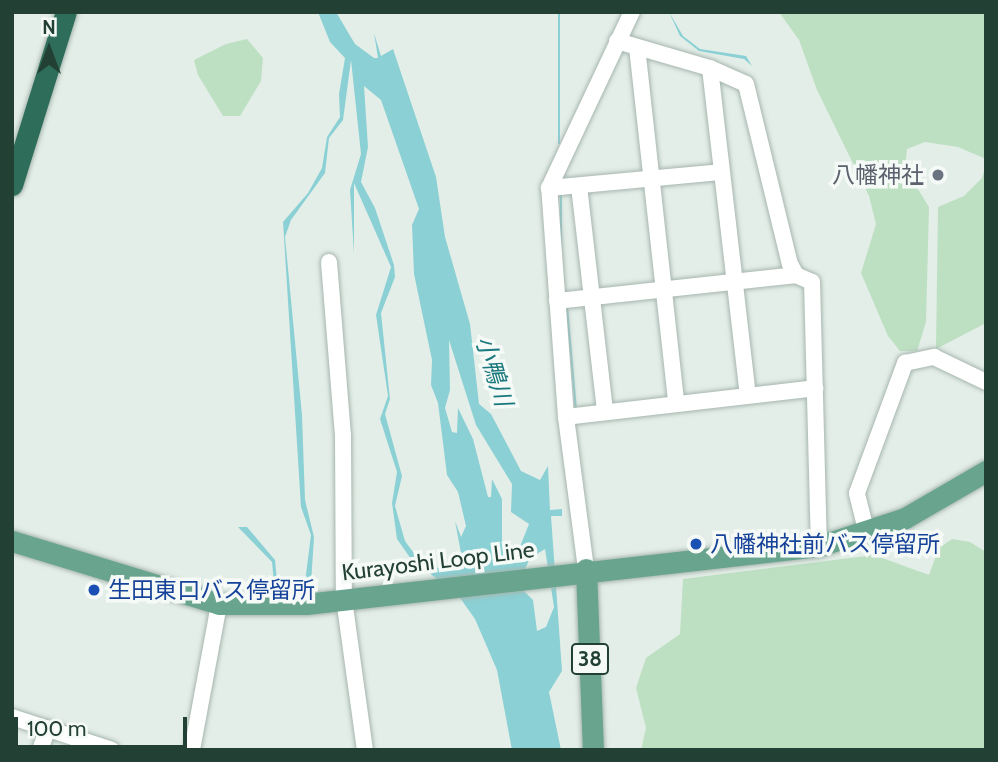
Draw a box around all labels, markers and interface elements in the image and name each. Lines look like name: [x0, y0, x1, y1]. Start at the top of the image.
north arrow: [14, 14, 84, 84]
text: N: [42, 16, 56, 39]
place label: 八幡神社: [832, 161, 924, 189]
marker: 八幡神社: [930, 167, 946, 183]
water label: 小鴨川: [470, 332, 518, 410]
place label: 八幡神社前バス停留所: [710, 530, 940, 558]
street label: Kurayoshi Loop Line: [340, 535, 536, 587]
marker: 八幡神社前バス停留所: [688, 536, 704, 552]
place label: 生田東口バス停留所: [108, 576, 315, 604]
marker: 生田東口バス停留所: [86, 582, 102, 598]
road number: 38: [571, 642, 609, 676]
scale bar: [18, 702, 191, 746]
text: 100 m: [27, 716, 86, 741]

